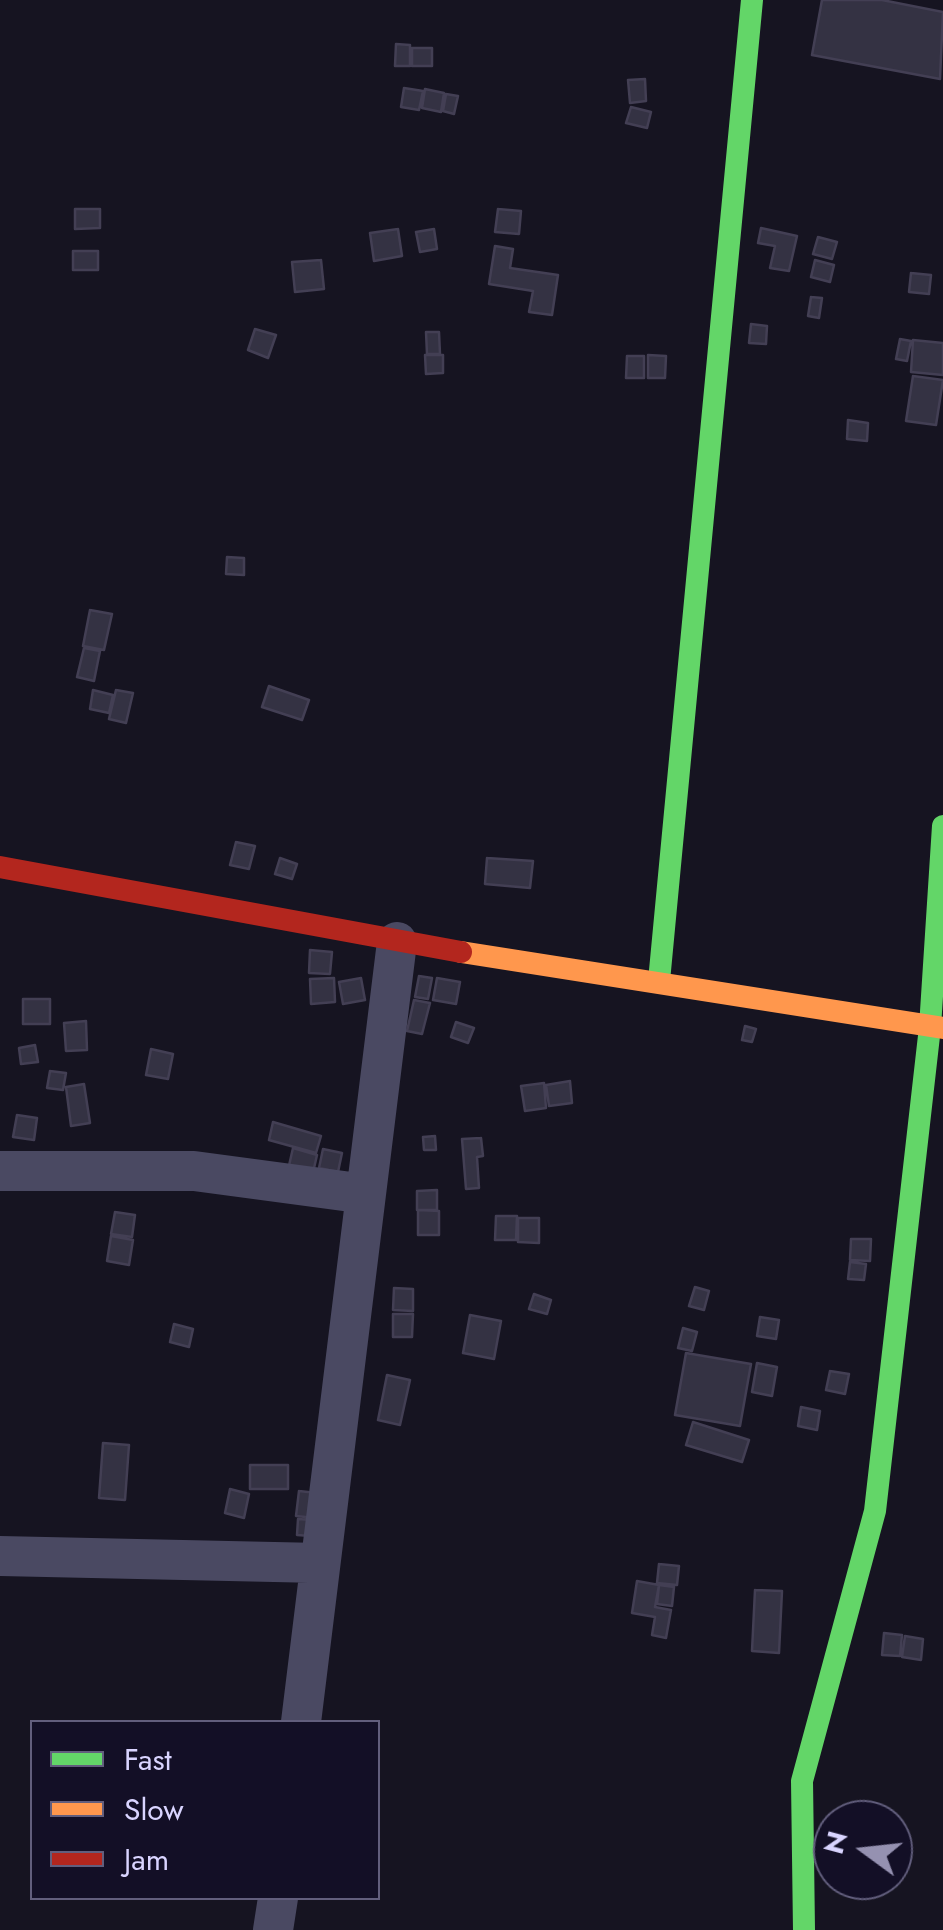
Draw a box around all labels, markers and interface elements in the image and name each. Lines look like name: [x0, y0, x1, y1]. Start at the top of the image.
legend: [30, 1720, 380, 1900]
text: Fast: [124, 1738, 172, 1781]
text: Slow: [124, 1788, 184, 1831]
north arrow: [813, 1800, 913, 1900]
text: N: [813, 1827, 858, 1859]
text: Jam: [124, 1838, 169, 1881]

